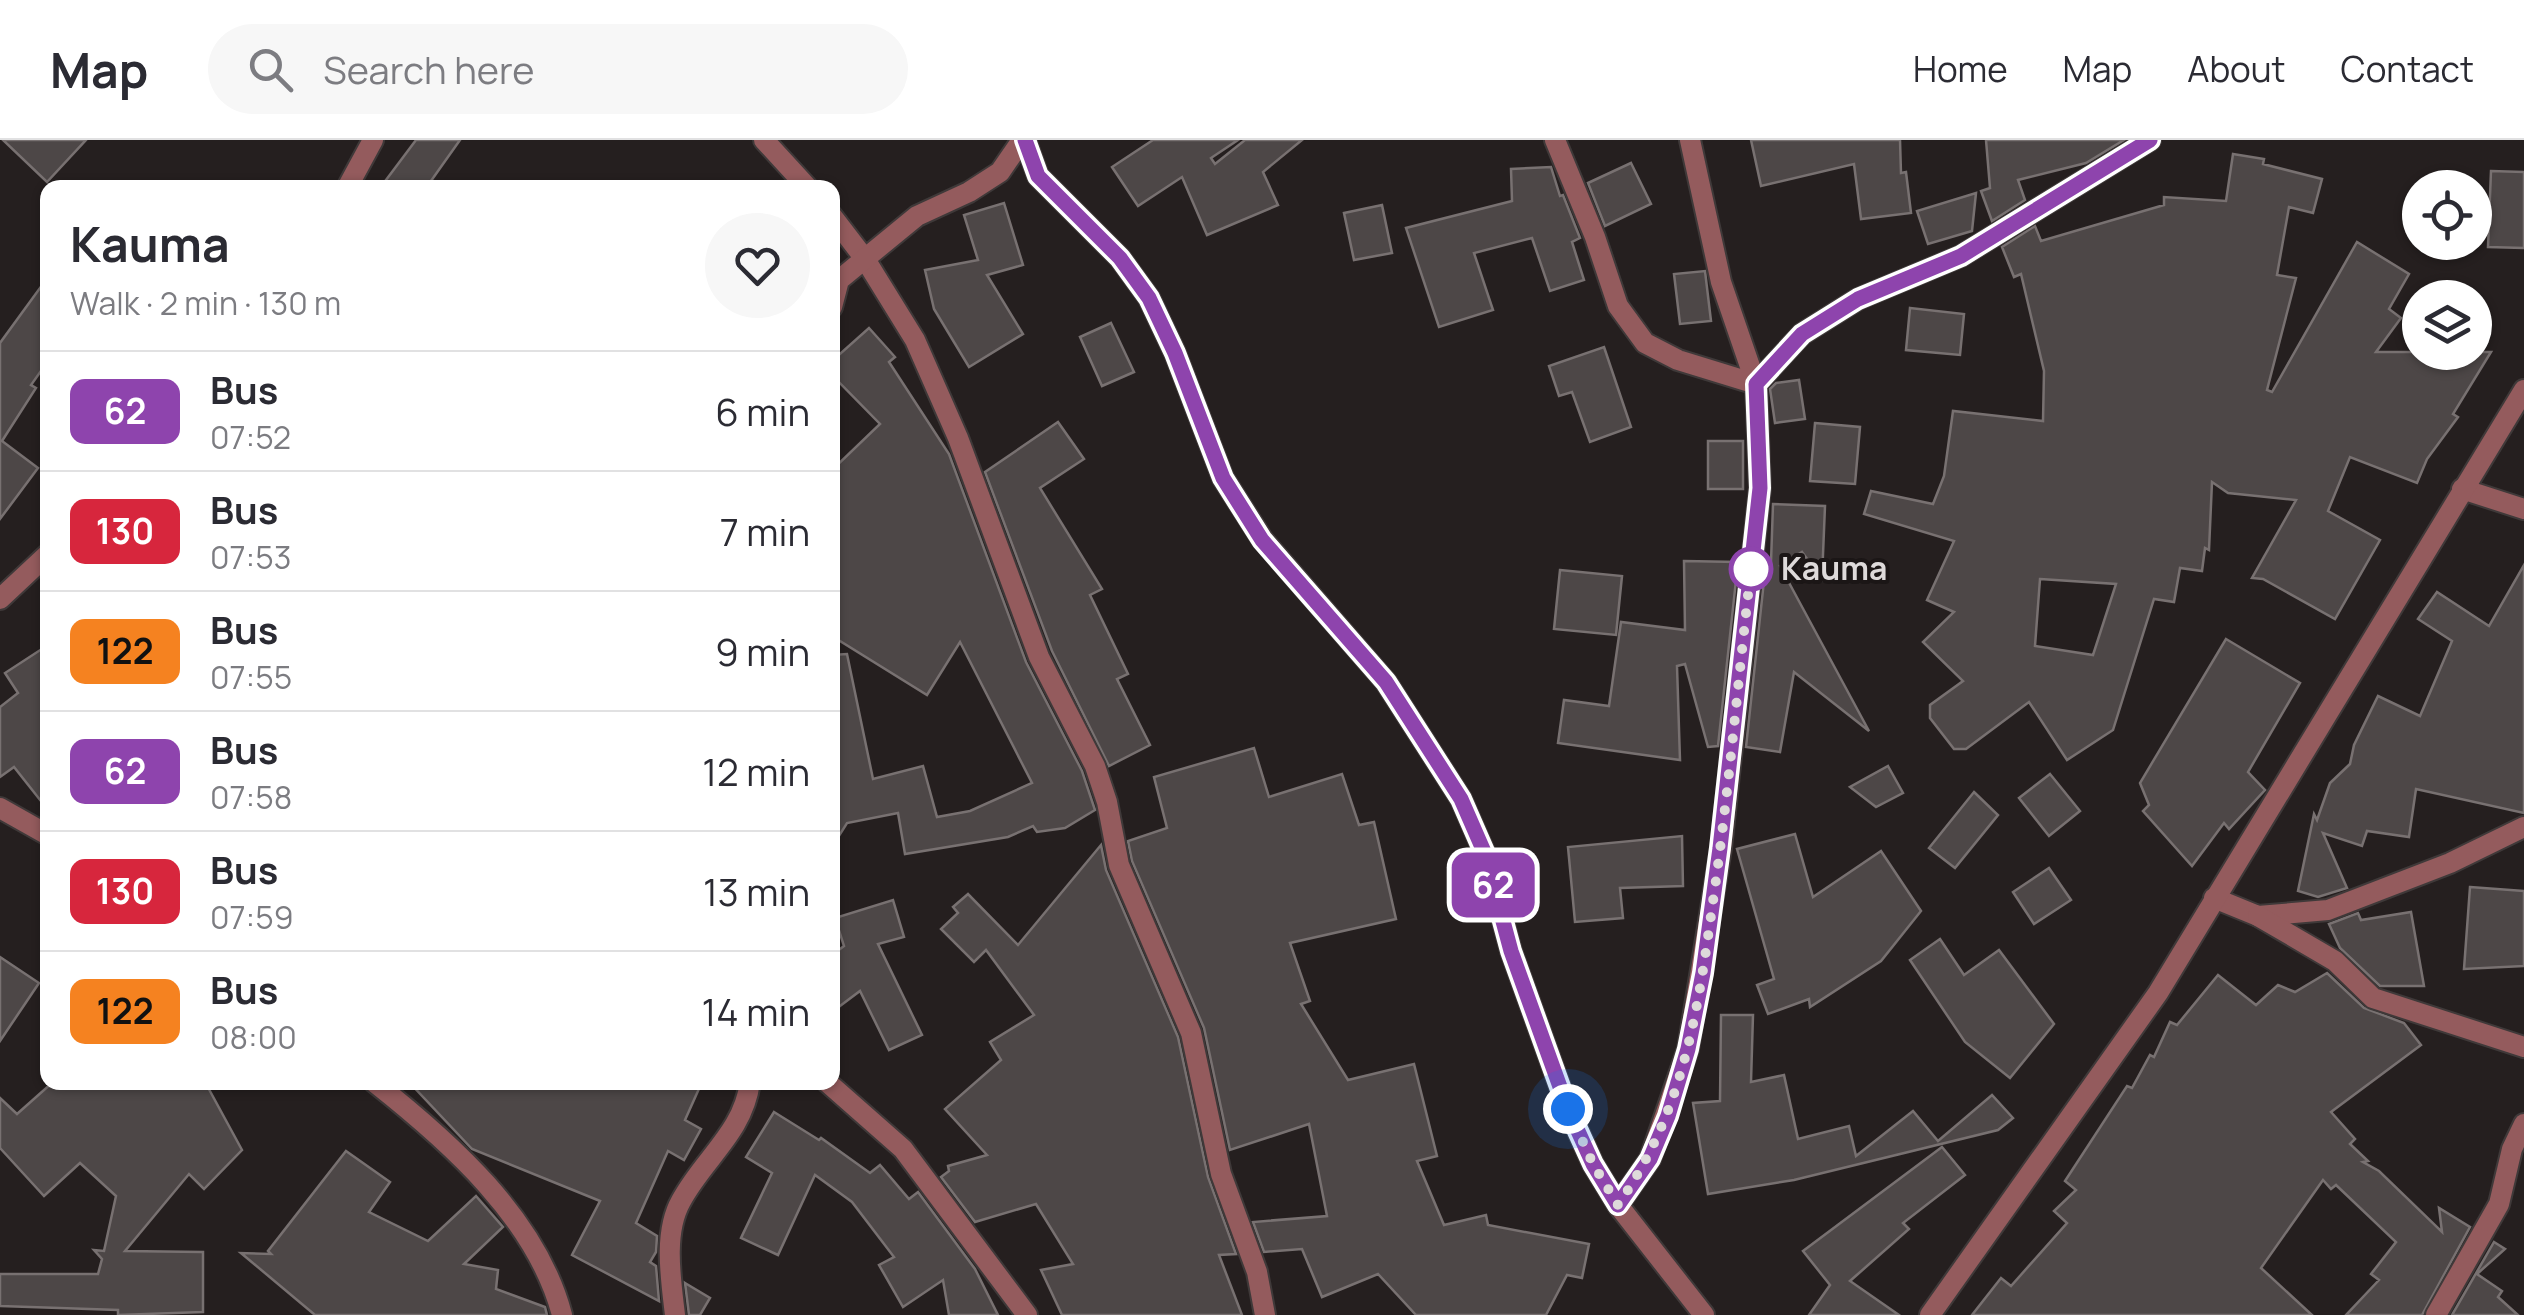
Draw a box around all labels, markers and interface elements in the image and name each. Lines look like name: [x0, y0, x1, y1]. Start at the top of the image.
search box: [208, 24, 908, 114]
text: Map: [50, 37, 148, 102]
icon: search: [243, 42, 298, 97]
text: Search here: [323, 43, 534, 95]
text: Home: [1913, 45, 2008, 93]
text: Map: [2063, 45, 2132, 93]
text: About: [2187, 45, 2286, 93]
text: Contact: [2341, 45, 2474, 93]
map controls: [2402, 170, 2492, 370]
button: locate: [2402, 170, 2492, 260]
text: Kauma: [70, 211, 230, 276]
button: heart: [705, 213, 810, 318]
button: layers: [2402, 280, 2492, 370]
text: Walk · 2 min · 130 m: [70, 281, 341, 325]
text: Bus: [210, 363, 278, 415]
text: 6 min: [715, 385, 810, 437]
text: 62: [104, 387, 146, 435]
text: 07:52: [210, 415, 291, 459]
text: Bus: [210, 483, 278, 535]
text: 7 min: [720, 505, 810, 557]
text: 130: [96, 507, 154, 555]
text: 07:53: [210, 535, 291, 579]
place label: Kauma: [1781, 546, 1887, 590]
marker: Kauma: [1730, 548, 1772, 590]
text: Bus: [210, 603, 278, 655]
text: 9 min: [715, 625, 810, 677]
text: 122: [96, 627, 154, 675]
text: 07:55: [210, 655, 292, 699]
text: Bus: [210, 723, 278, 775]
text: 12 min: [702, 745, 810, 797]
text: 62: [104, 747, 146, 795]
text: 07:58: [210, 775, 292, 819]
text: Bus: [210, 843, 278, 895]
line badge: 62: [1448, 852, 1538, 918]
text: 62: [1472, 861, 1514, 909]
text: 13 min: [703, 865, 810, 917]
text: 130: [96, 867, 154, 915]
text: 07:59: [210, 895, 294, 939]
text: Bus: [210, 963, 278, 1015]
text: 14 min: [702, 985, 810, 1037]
text: 122: [96, 987, 154, 1035]
text: 08:00: [210, 1015, 297, 1059]
your location: [1543, 1084, 1593, 1134]

